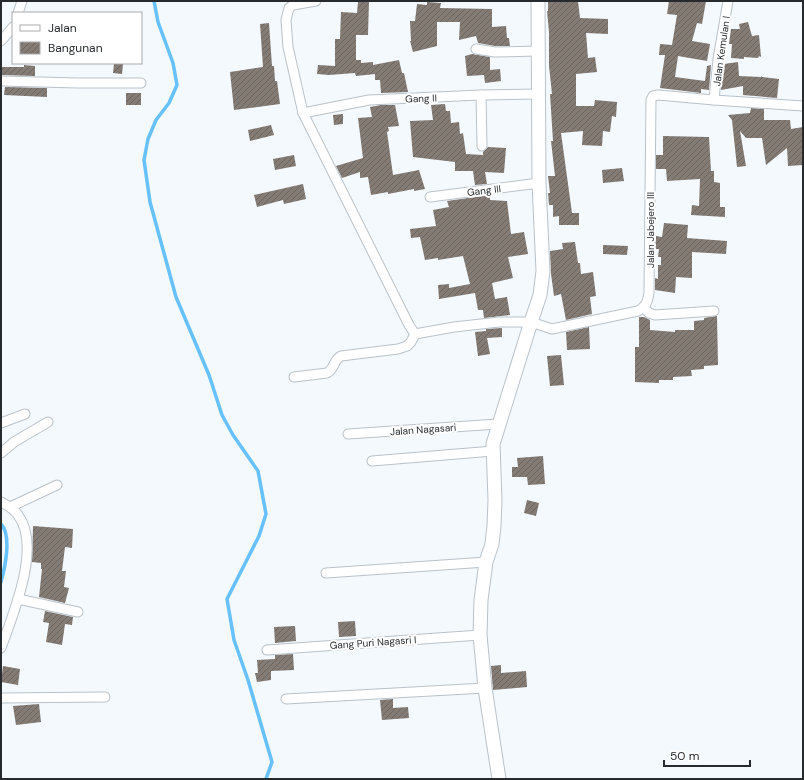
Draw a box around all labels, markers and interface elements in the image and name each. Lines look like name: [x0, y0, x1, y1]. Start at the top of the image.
legend: [12, 12, 142, 64]
street label: Jalan Kemulan I: [710, 15, 733, 87]
text: Jalan: [48, 20, 77, 36]
text: Bangunan: [48, 40, 103, 56]
street label: Gang II: [405, 91, 437, 106]
street label: Gang III: [466, 182, 502, 199]
street label: Jalan Jabejero III: [644, 192, 657, 268]
street label: Jalan Nagasari: [389, 421, 457, 438]
street label: Gang Puri Nagasri I: [329, 633, 417, 652]
scale bar: [664, 742, 750, 768]
text: 50 m: [670, 748, 699, 764]

